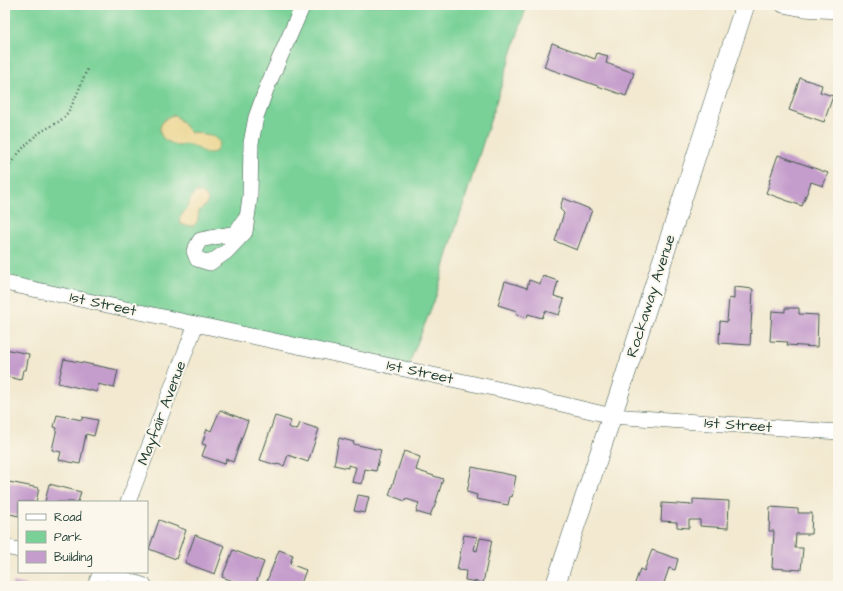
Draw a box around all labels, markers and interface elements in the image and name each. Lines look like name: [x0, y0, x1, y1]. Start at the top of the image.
street label: Rockaway Avenue: [621, 232, 682, 361]
street label: 1st Street: [68, 287, 138, 321]
street label: 1st Street: [385, 355, 455, 389]
street label: Mayfair Avenue: [132, 358, 192, 469]
street label: 1st Street: [703, 412, 773, 438]
legend: [18, 501, 148, 573]
text: Road: [54, 509, 82, 526]
text: Park: [54, 529, 82, 546]
text: Building: [54, 549, 92, 567]

